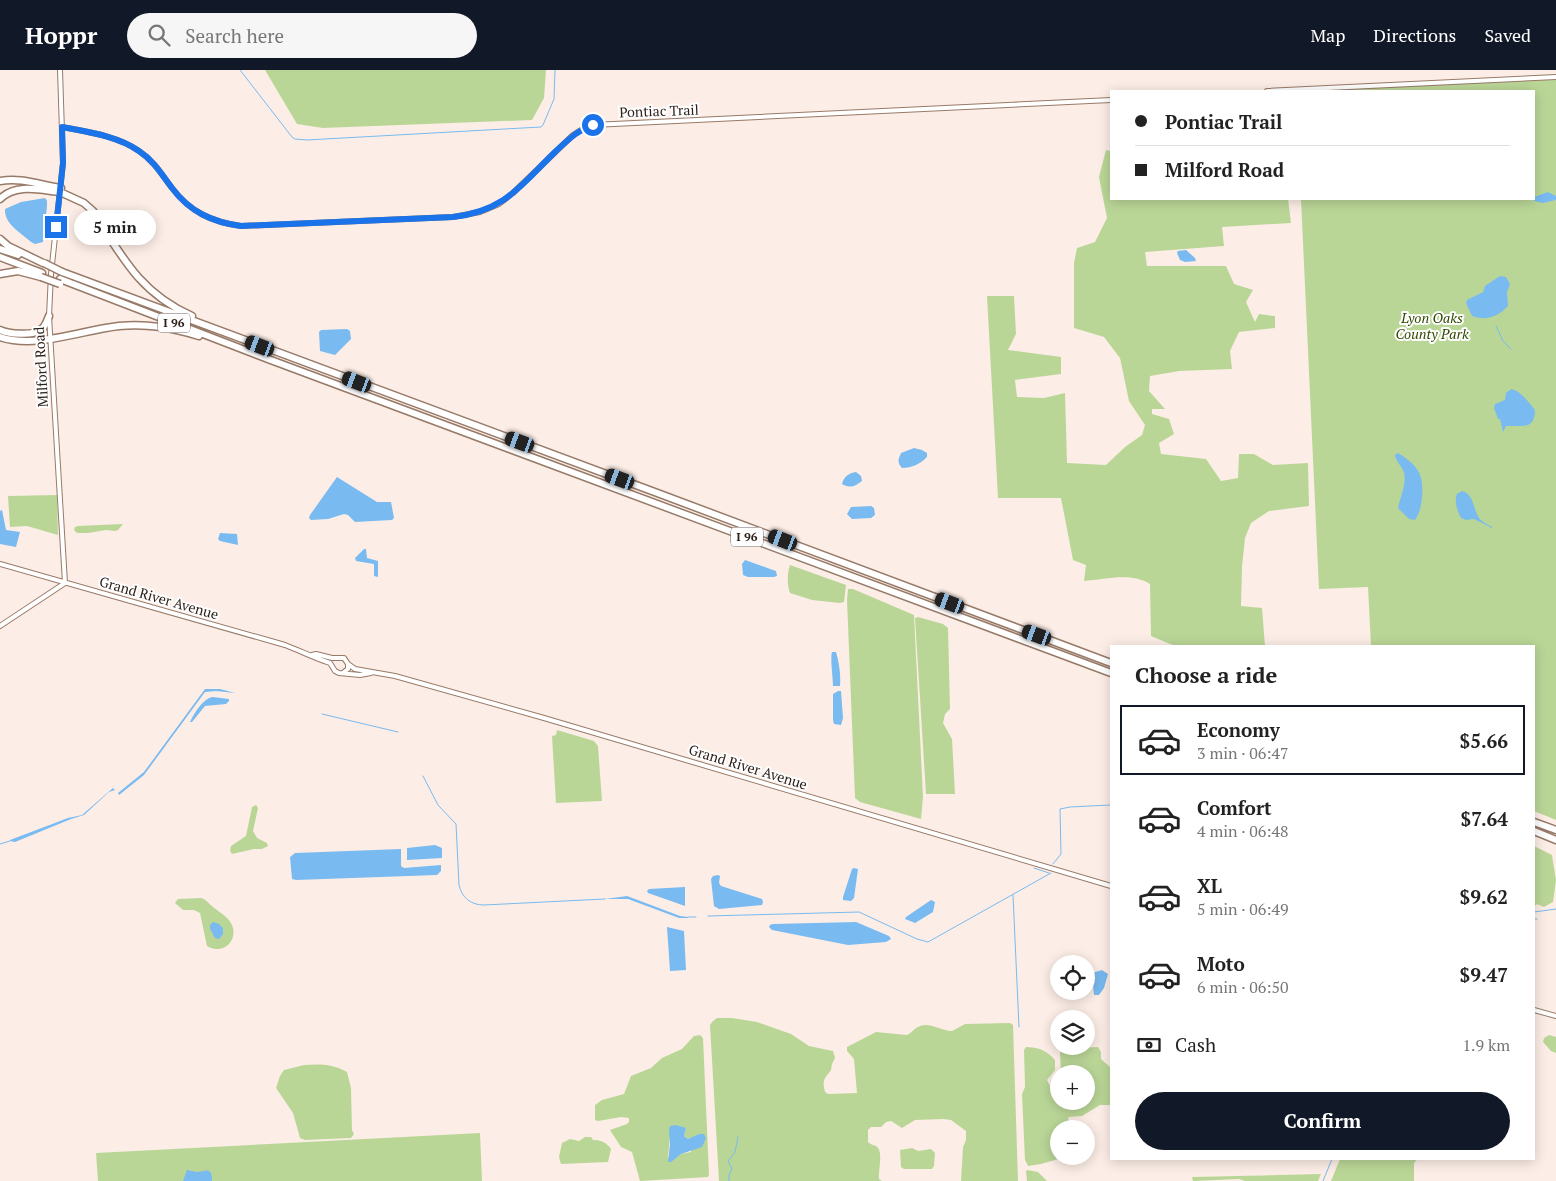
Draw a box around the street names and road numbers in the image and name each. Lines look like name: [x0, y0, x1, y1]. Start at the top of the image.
street label: Pontiac Trail: [619, 100, 699, 121]
road number: I 96: [158, 314, 190, 332]
street label: Milford Road: [29, 326, 52, 408]
road number: I 96: [731, 528, 763, 547]
street label: Grand River Avenue: [97, 571, 221, 624]
street label: Grand River Avenue: [687, 739, 810, 794]

